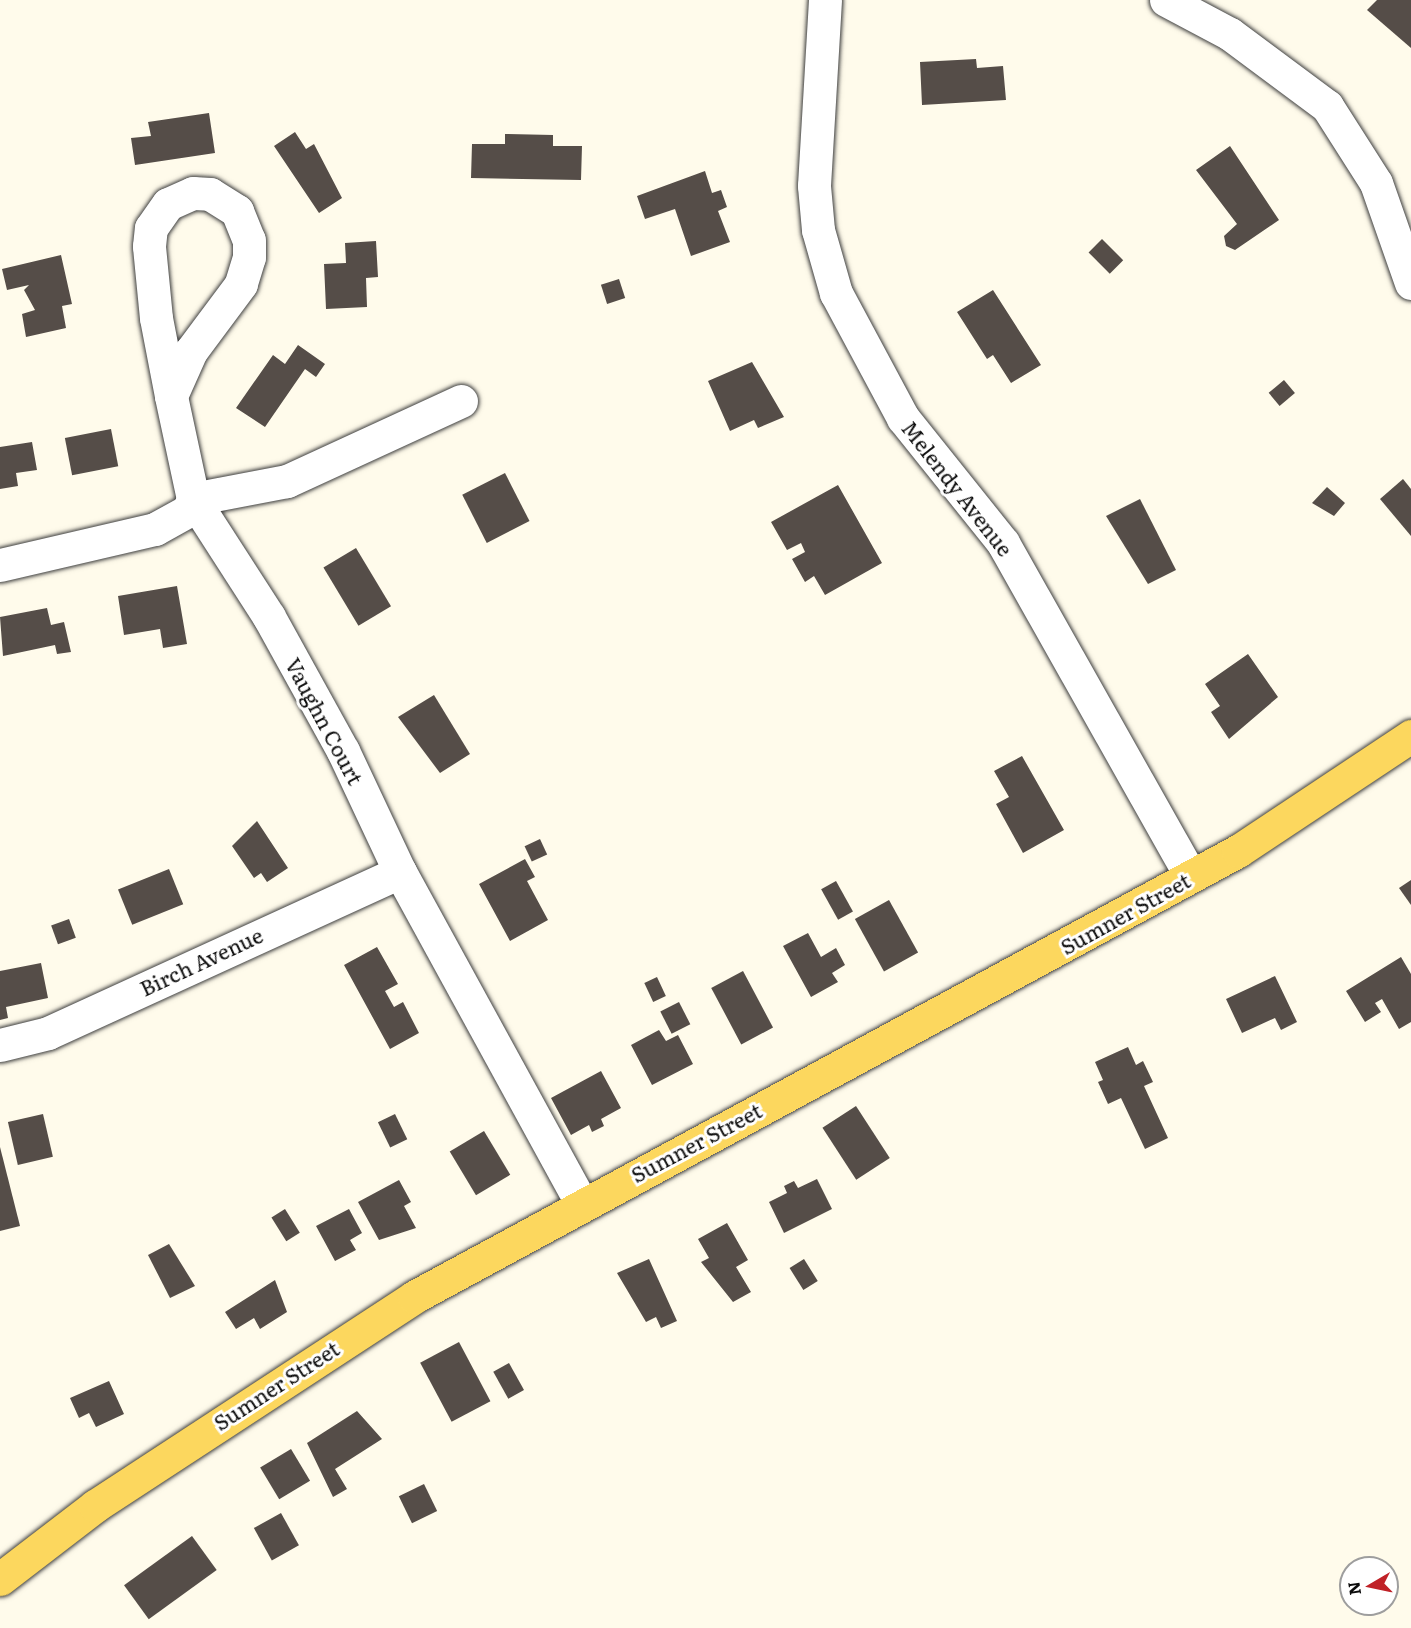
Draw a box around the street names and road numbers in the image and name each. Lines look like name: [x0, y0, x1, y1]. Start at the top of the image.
street label: Melendy Avenue: [897, 415, 1019, 561]
street label: Vaughn Court: [281, 653, 369, 789]
street label: Sumner Street: [1056, 867, 1194, 959]
street label: Birch Avenue: [136, 922, 266, 1000]
street label: Sumner Street: [626, 1097, 766, 1187]
street label: Sumner Street: [209, 1335, 343, 1435]

